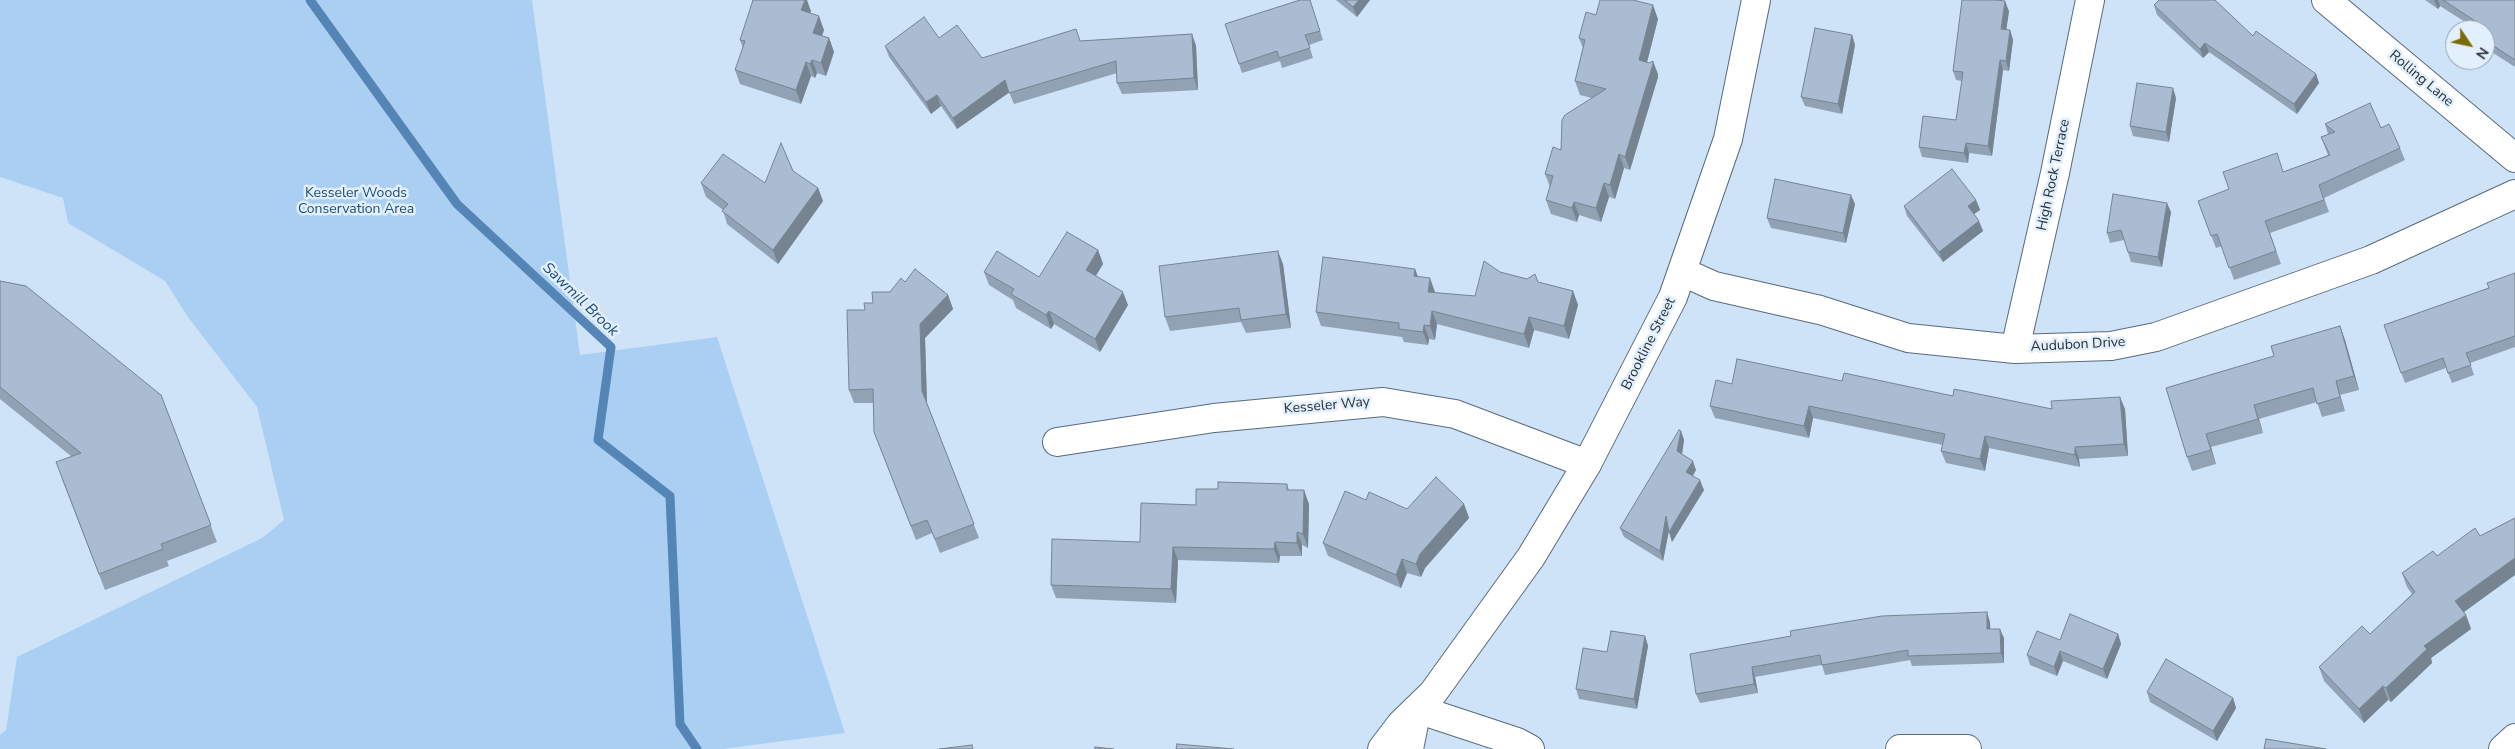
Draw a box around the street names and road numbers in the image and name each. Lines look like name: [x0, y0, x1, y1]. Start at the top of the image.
street label: Rolling Lane: [2385, 47, 2457, 111]
street label: High Rock Terrace: [2034, 118, 2074, 232]
street label: Brookline Street: [1618, 295, 1680, 393]
street label: Audubon Drive: [2030, 334, 2126, 356]
street label: Kesseler Way: [1283, 394, 1371, 418]

